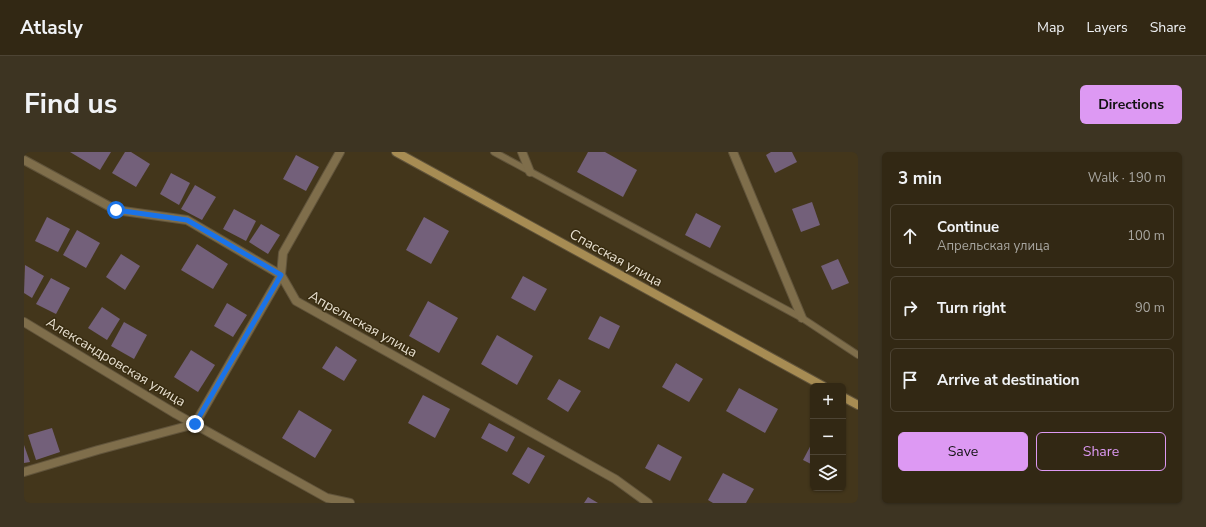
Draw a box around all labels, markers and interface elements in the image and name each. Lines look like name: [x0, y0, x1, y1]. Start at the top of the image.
text: Atlasly: [20, 15, 83, 41]
text: Map: [1037, 18, 1064, 37]
text: Layers: [1086, 18, 1128, 37]
text: Share: [1150, 18, 1186, 37]
text: Find us: [24, 85, 118, 123]
button: Directions: [1080, 85, 1182, 124]
text: 3 min: [898, 167, 942, 190]
text: Walk · 190 m: [1088, 169, 1166, 187]
route start: [107, 201, 125, 219]
text: Continue: [937, 217, 999, 237]
street label: Спасская улица: [566, 225, 666, 291]
icon: ahead: [899, 225, 921, 247]
text: 100 m: [1127, 227, 1165, 245]
text: Апрельская улица: [937, 237, 1050, 255]
street label: Апрельская улица: [305, 286, 421, 362]
icon: right: [899, 297, 921, 319]
text: Turn right: [937, 298, 1006, 318]
text: 90 m: [1135, 299, 1165, 317]
street label: Александровская улица: [43, 313, 189, 411]
icon: arrive: [899, 369, 921, 391]
text: Arrive at destination: [937, 370, 1080, 390]
map controls: [810, 383, 846, 491]
button: +: [810, 383, 846, 419]
route end: [186, 415, 204, 433]
button: −: [810, 419, 846, 455]
button: Save: [898, 432, 1028, 471]
button: Share: [1036, 432, 1166, 471]
button: layers: [810, 455, 846, 491]

